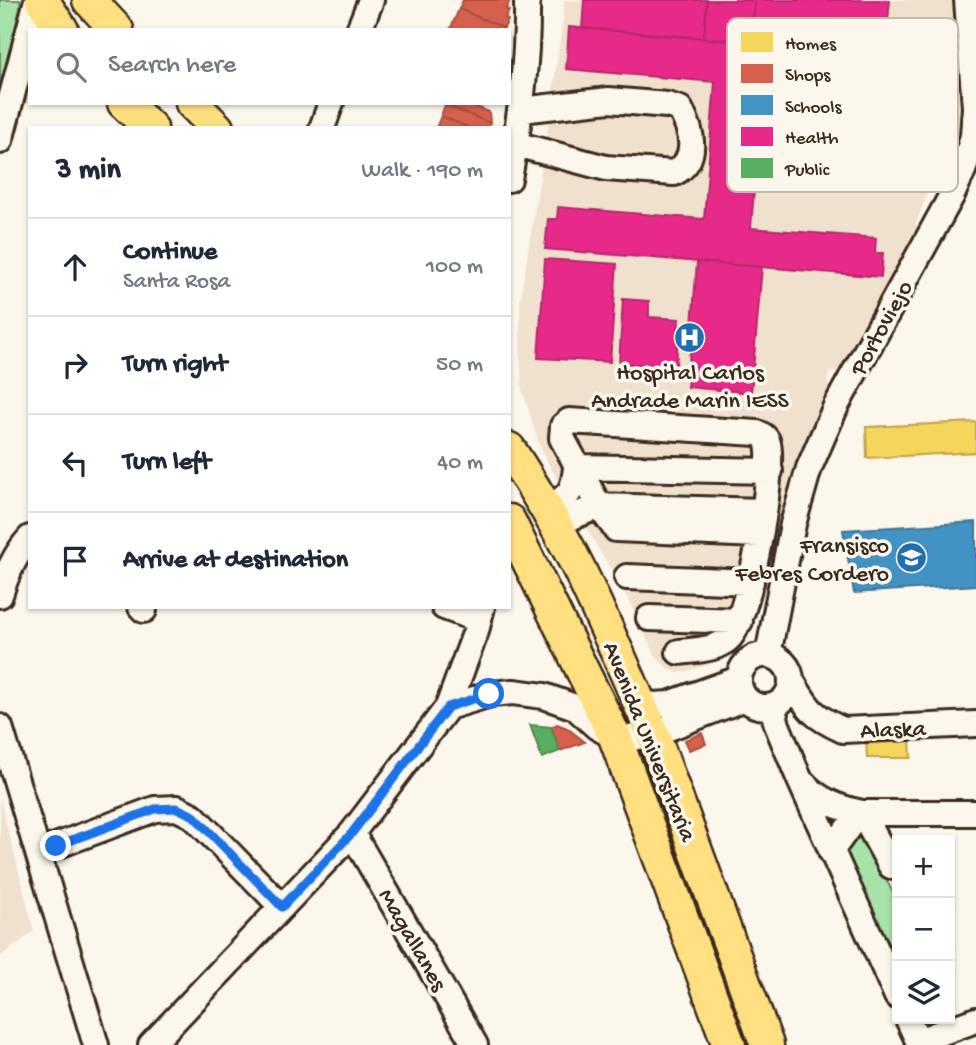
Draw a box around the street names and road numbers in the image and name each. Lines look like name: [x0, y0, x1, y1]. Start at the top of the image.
street label: Portoviejo: [845, 276, 921, 382]
street label: Avenida Universitaria: [594, 638, 701, 847]
street label: Alaska: [860, 716, 927, 747]
street label: Magallanes: [370, 884, 452, 998]

